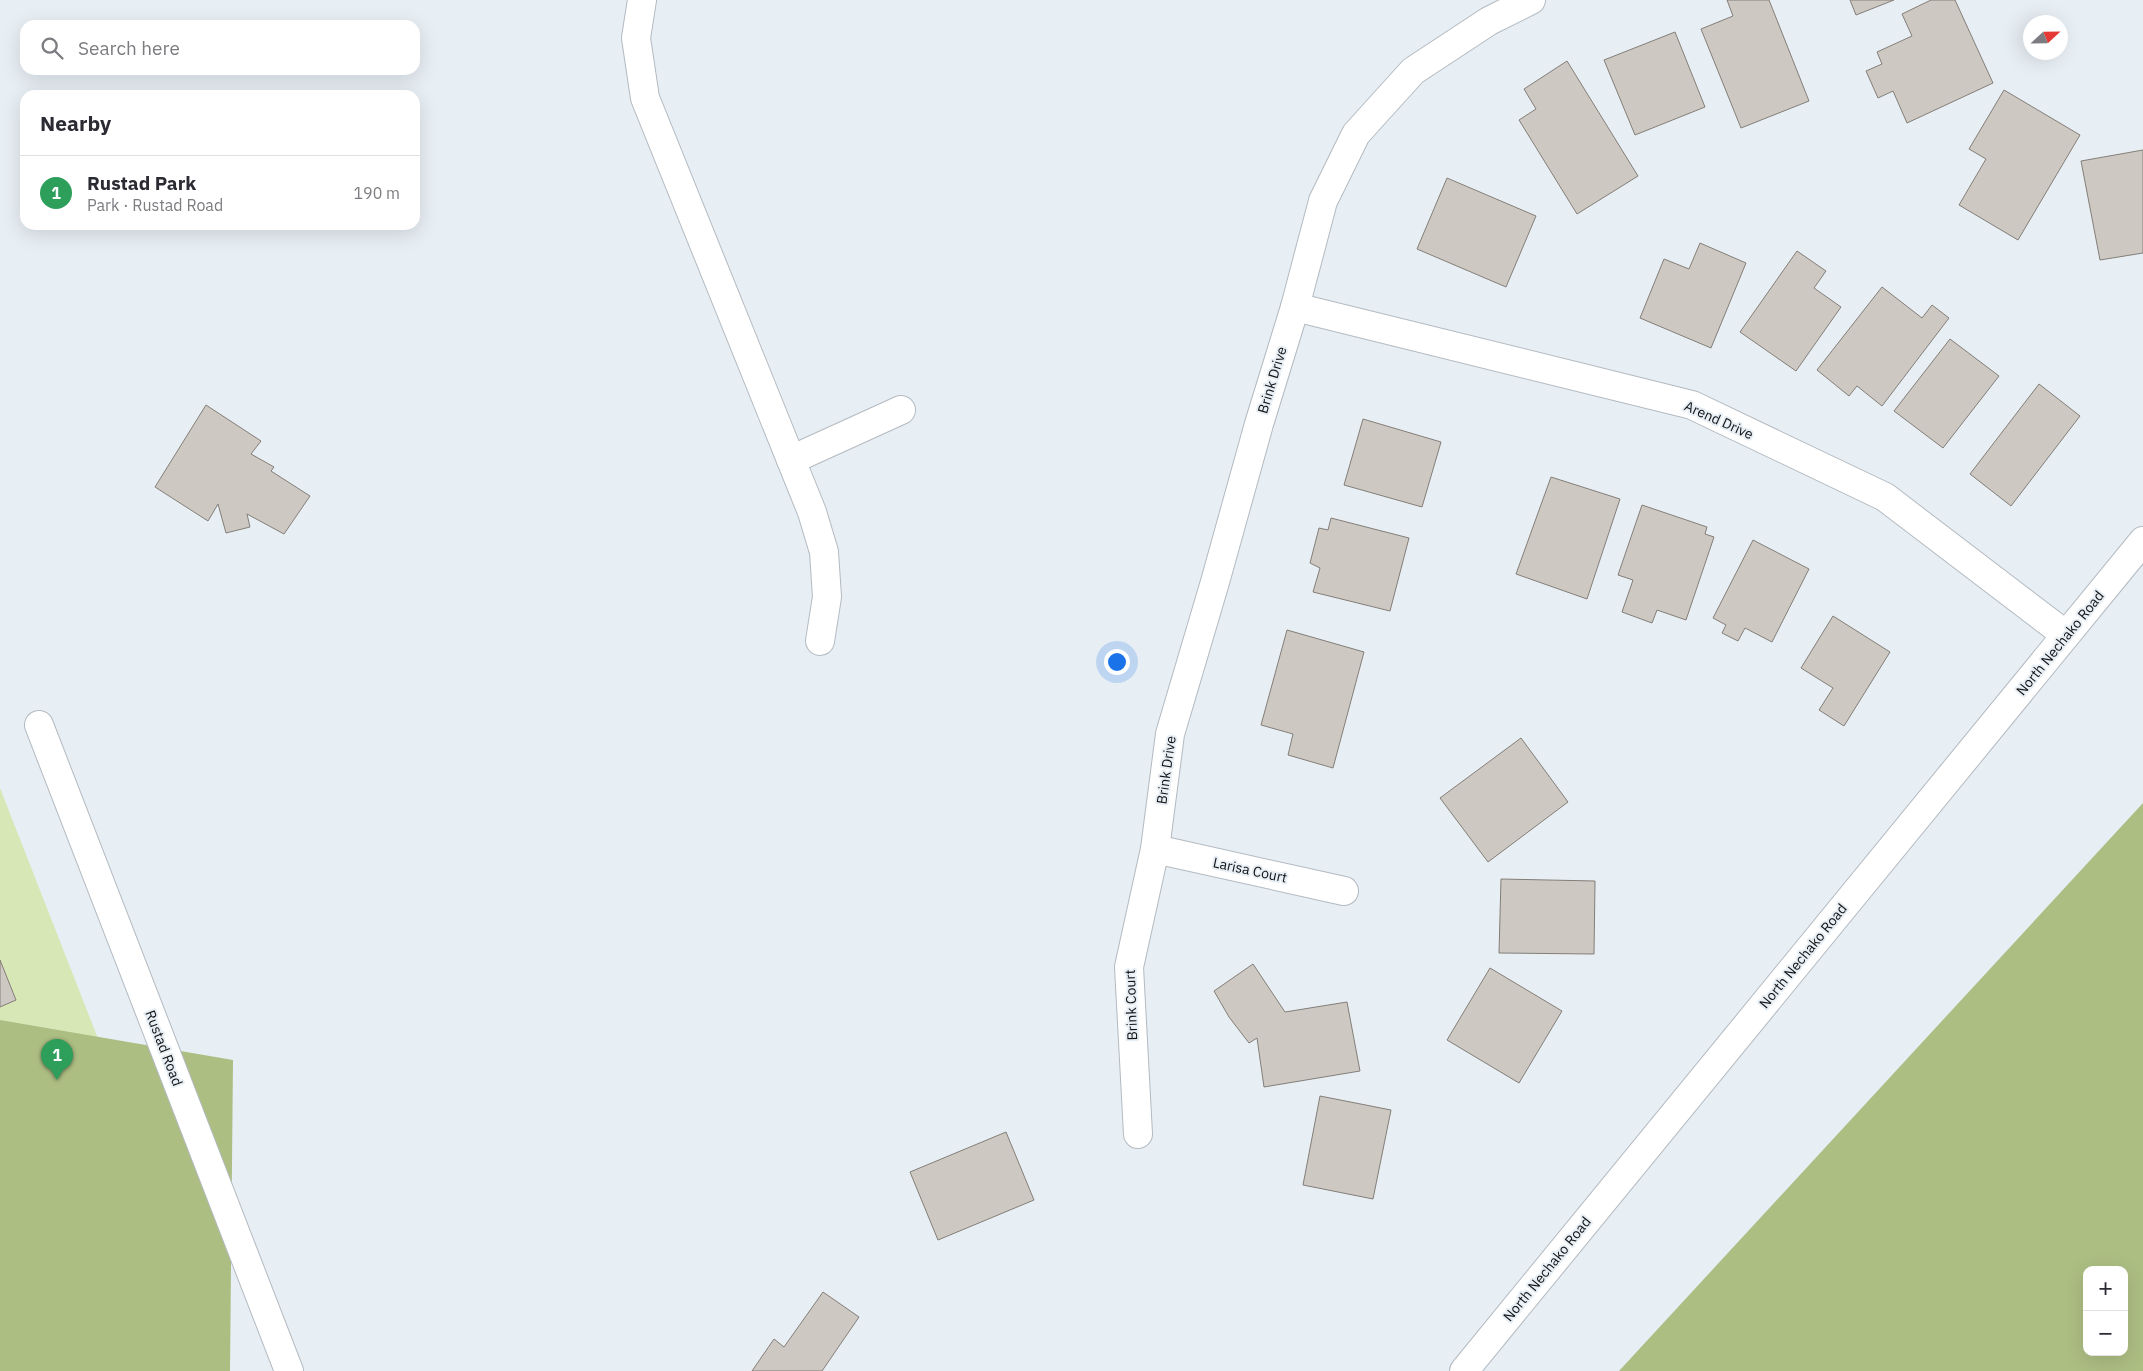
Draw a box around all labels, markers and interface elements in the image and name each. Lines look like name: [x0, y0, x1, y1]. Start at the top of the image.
north arrow: [2023, 15, 2068, 60]
search box: [20, 20, 420, 75]
icon: search: [38, 34, 66, 62]
text: Search here: [78, 36, 180, 60]
text: Nearby: [40, 109, 111, 137]
text: Rustad Park: [87, 171, 196, 195]
text: 1: [51, 183, 61, 203]
text: 190 m: [353, 183, 400, 203]
text: Park · Rustad Road: [87, 195, 223, 215]
street label: Brink Drive: [1253, 344, 1291, 416]
street label: Arend Drive: [1682, 397, 1757, 443]
street label: North Nechako Road: [2012, 587, 2108, 699]
your location: [1104, 649, 1130, 675]
street label: Brink Drive: [1152, 734, 1180, 805]
street label: Larisa Court: [1211, 853, 1289, 887]
street label: North Nechako Road: [1755, 900, 1851, 1012]
street label: Brink Court: [1121, 969, 1141, 1041]
street label: Rustad Road: [141, 1008, 187, 1088]
pin: 1: [41, 1039, 73, 1080]
street label: North Nechako Road: [1499, 1213, 1595, 1325]
map controls: [2083, 1266, 2128, 1356]
button: +: [2083, 1266, 2128, 1311]
button: −: [2083, 1311, 2128, 1356]

